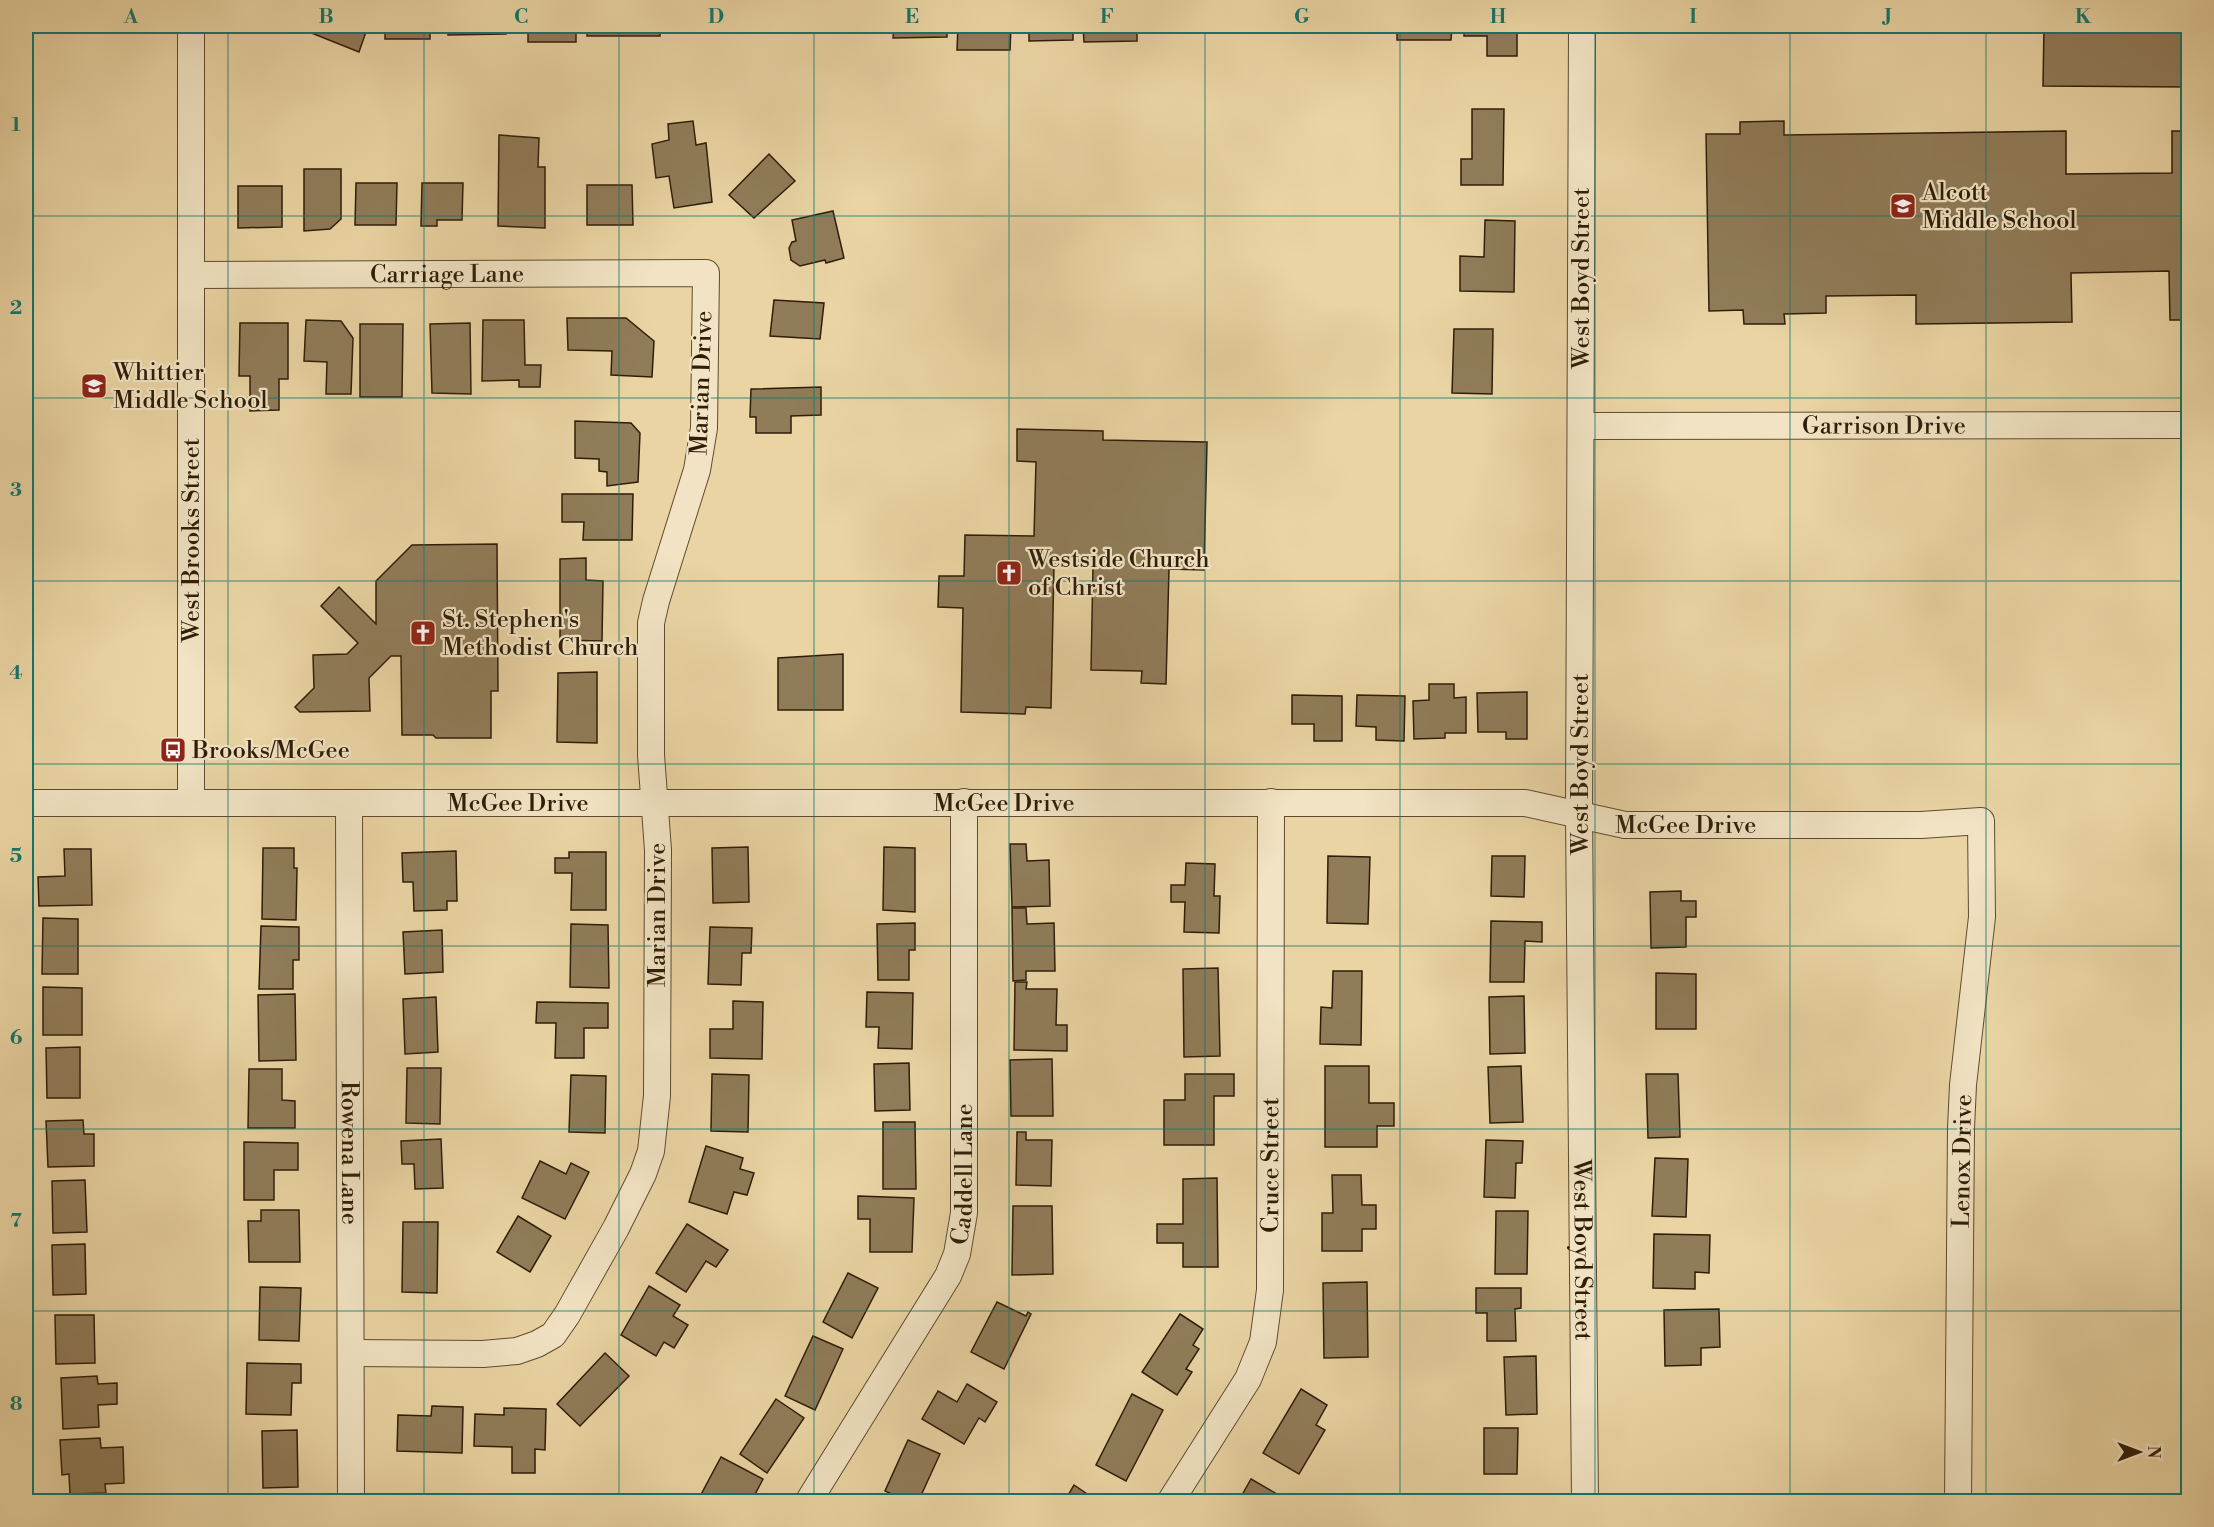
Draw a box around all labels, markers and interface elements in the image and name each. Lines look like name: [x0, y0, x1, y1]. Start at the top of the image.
text: A: [123, 5, 139, 30]
text: B: [318, 5, 334, 30]
text: C: [514, 5, 528, 30]
text: D: [708, 5, 724, 30]
text: E: [905, 5, 919, 30]
text: F: [1100, 5, 1114, 30]
text: G: [1294, 5, 1310, 30]
text: H: [1490, 5, 1507, 30]
text: I: [1689, 5, 1697, 30]
text: J: [1881, 5, 1892, 30]
text: K: [2075, 5, 2092, 30]
text: 1: [11, 113, 21, 138]
place label: Alcott Middle School: [1921, 178, 2077, 236]
street label: West Boyd Street: [1567, 187, 1597, 370]
school or university icon: Alcott Middle School: [1888, 191, 1918, 221]
street label: Carriage Lane: [370, 260, 524, 290]
text: 2: [10, 296, 22, 321]
street label: Marian Drive: [684, 310, 720, 456]
place label: Whittier Middle School: [112, 358, 268, 416]
school or university icon: Whittier Middle School: [79, 371, 109, 401]
street label: Garrison Drive: [1802, 411, 1966, 442]
street label: West Brooks Street: [177, 437, 207, 643]
text: 3: [10, 478, 22, 503]
place label: Westside Church of Christ: [1027, 545, 1209, 603]
church icon: Westside Church of Christ: [994, 558, 1024, 588]
place label: St. Stephen's Methodist Church: [442, 605, 638, 663]
church icon: St. Stephen's Methodist Church: [408, 618, 438, 648]
text: 4: [9, 661, 23, 686]
street label: West Boyd Street: [1566, 673, 1596, 856]
bus stop icon: Brooks/McGee: [158, 735, 188, 765]
place label: Brooks/McGee: [191, 736, 350, 766]
street label: McGee Drive: [447, 789, 589, 819]
street label: McGee Drive: [933, 789, 1075, 819]
street label: McGee Drive: [1615, 811, 1756, 841]
street label: Marian Drive: [643, 843, 673, 987]
text: 5: [10, 844, 22, 869]
text: 6: [10, 1026, 23, 1051]
street label: Rowena Lane: [334, 1081, 364, 1225]
street label: Lenox Drive: [1947, 1094, 1979, 1228]
street label: Cruce Street: [1256, 1097, 1286, 1233]
street label: Caddell Lane: [945, 1103, 980, 1247]
street label: West Boyd Street: [1566, 1158, 1598, 1341]
text: 7: [10, 1209, 22, 1234]
text: 8: [10, 1392, 23, 1417]
north arrow: [2109, 1422, 2169, 1482]
text: N: [2143, 1446, 2163, 1459]

